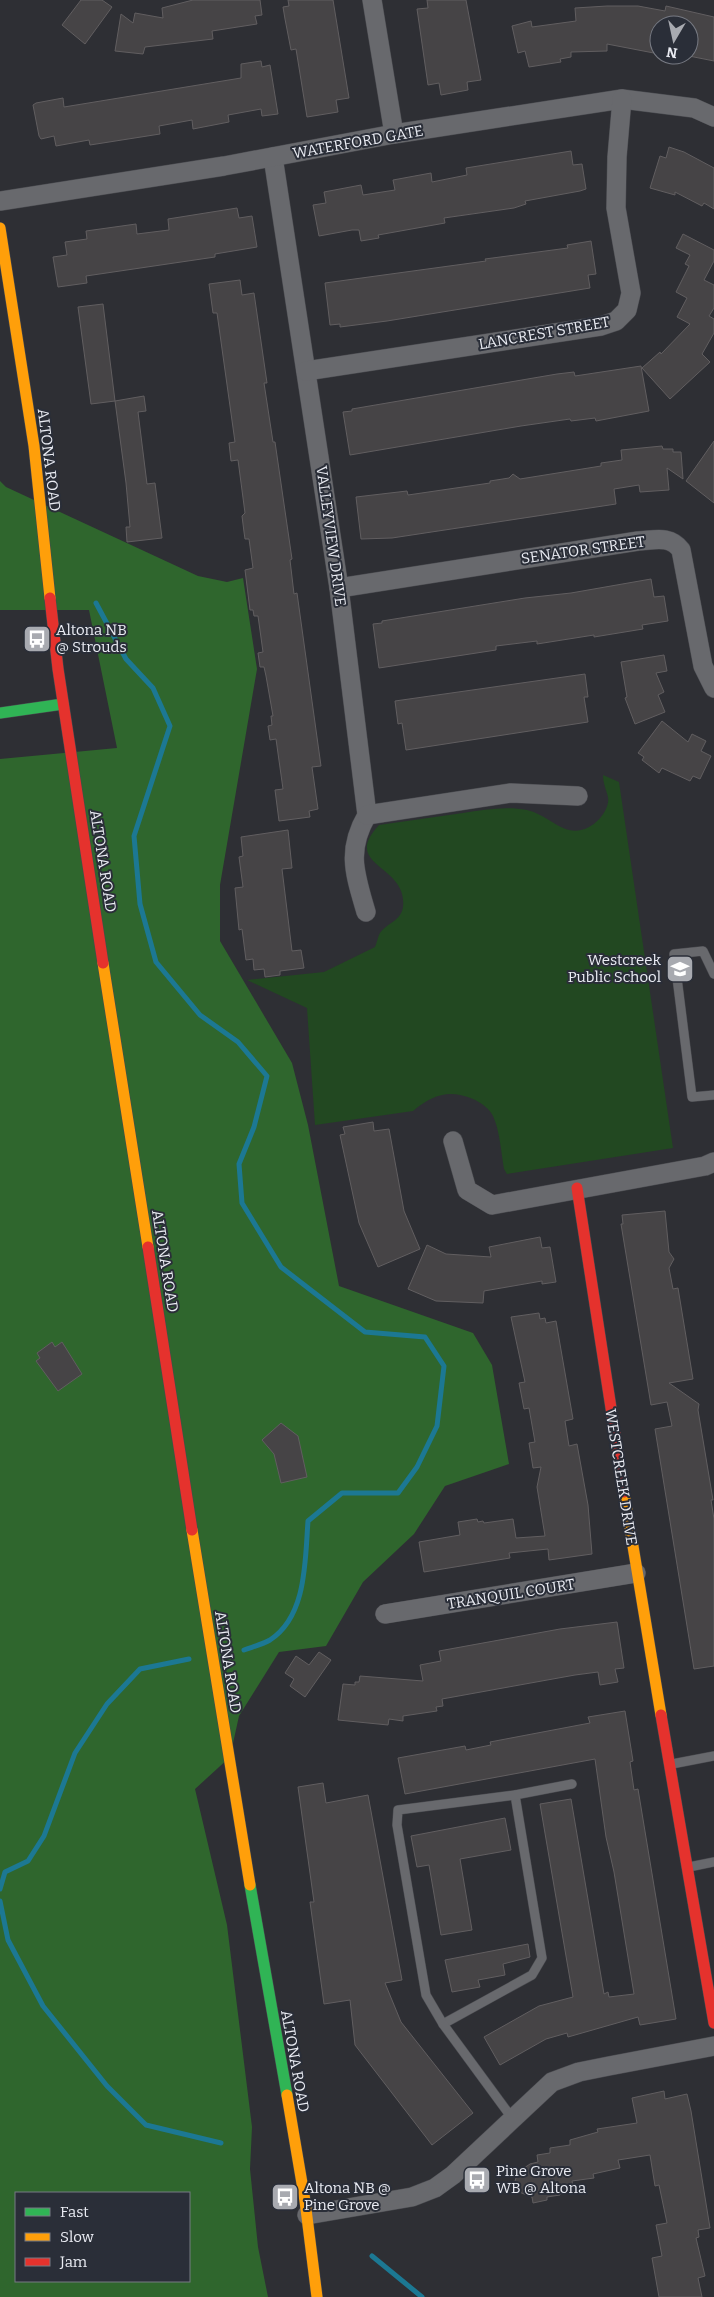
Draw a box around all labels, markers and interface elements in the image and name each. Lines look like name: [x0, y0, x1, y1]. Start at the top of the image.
north arrow: [649, 15, 699, 65]
text: N: [665, 43, 679, 62]
street label: WATERFORD GATE: [291, 122, 425, 162]
street label: LANCREST STREET: [477, 313, 611, 353]
street label: ALTONA ROAD: [34, 408, 64, 512]
street label: VALLEYVIEW DRIVE: [312, 465, 350, 607]
street label: SENATOR STREET: [520, 532, 646, 568]
place label: Altona NB @ Strouds: [56, 621, 127, 656]
bus stop icon: Altona NB @ Strouds: [22, 624, 52, 654]
street label: ALTONA ROAD: [86, 808, 120, 914]
place label: Westcreek Public School: [568, 951, 661, 986]
school or university icon: Westcreek Public School: [665, 954, 695, 984]
street label: ALTONA ROAD: [148, 1208, 182, 1314]
street label: WESTCREEK DRIVE: [601, 1407, 641, 1547]
street label: TRANQUIL COURT: [446, 1575, 576, 1613]
street label: ALTONA ROAD: [211, 1609, 245, 1715]
street label: ALTONA ROAD: [277, 2008, 313, 2114]
place label: Pine Grove WB @ Altona: [496, 2162, 586, 2197]
bus stop icon: Pine Grove WB @ Altona: [462, 2165, 492, 2195]
place label: Altona NB @ Pine Grove: [304, 2179, 391, 2214]
bus stop icon: Altona NB @ Pine Grove: [270, 2182, 300, 2212]
legend: [15, 2192, 190, 2282]
text: Fast: [60, 2203, 89, 2221]
text: Slow: [60, 2228, 95, 2246]
text: Jam: [59, 2253, 88, 2271]

